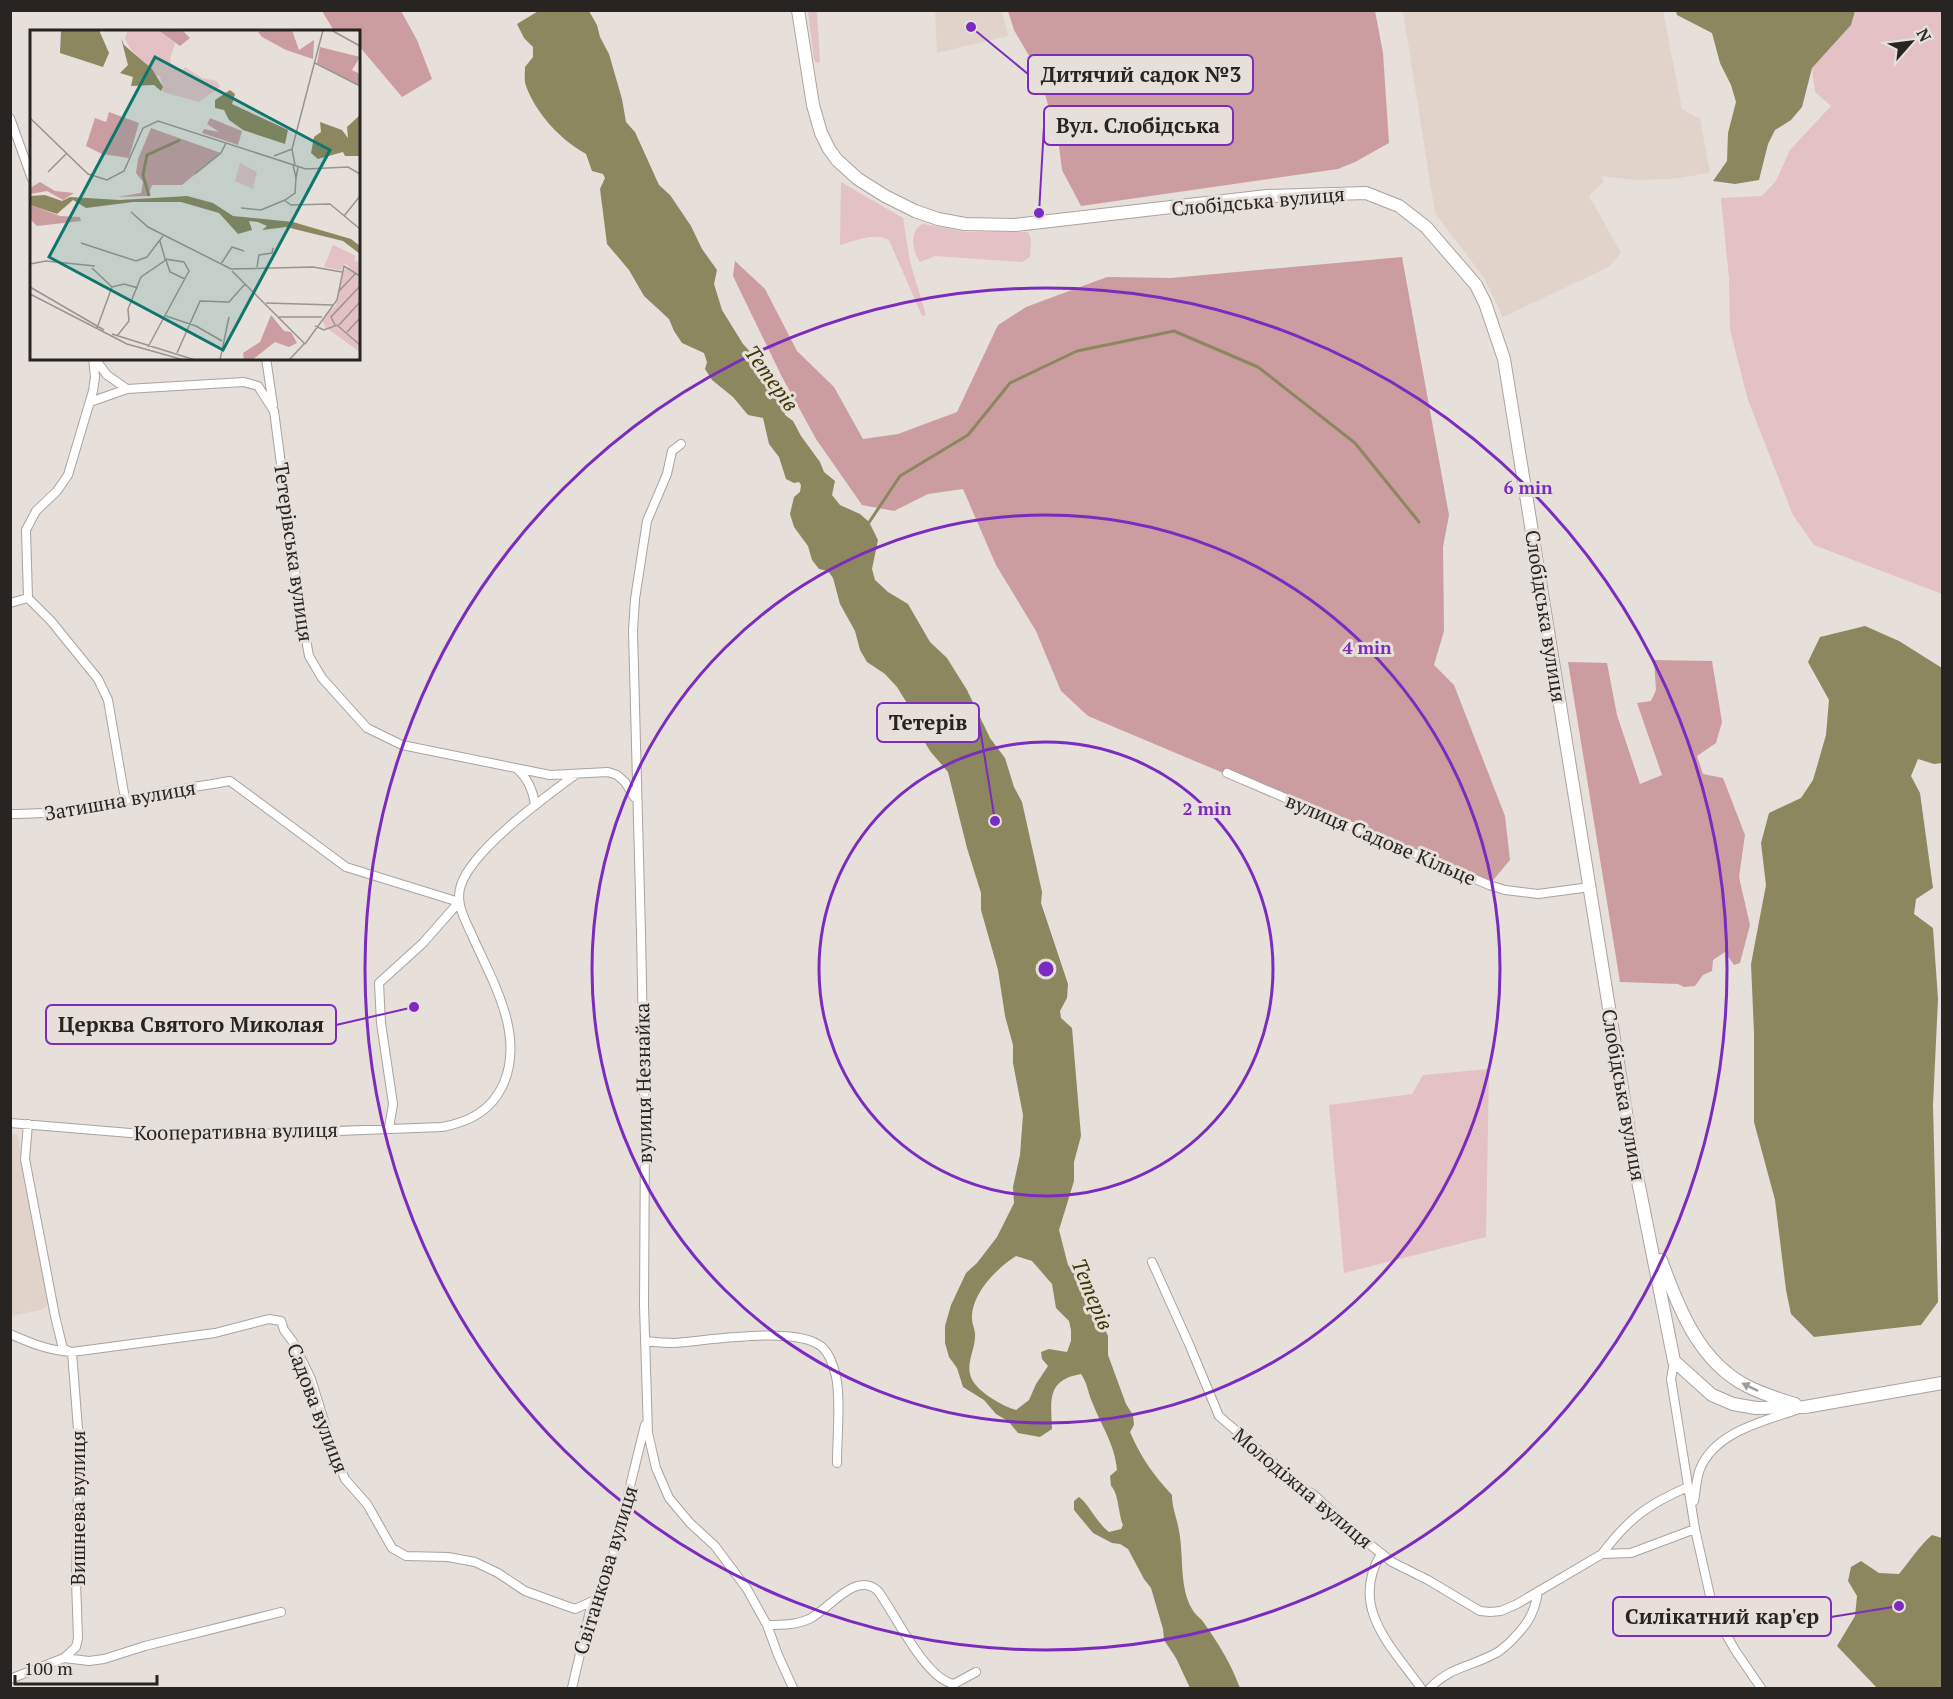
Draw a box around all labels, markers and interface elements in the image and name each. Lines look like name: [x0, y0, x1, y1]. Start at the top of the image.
north arrow: [1881, 12, 1941, 72]
text: N: [1912, 24, 1937, 45]
inset map: [30, 30, 360, 360]
callout: Дитячий садок №3: [1028, 55, 1253, 94]
text: Дитячий садок №3: [1041, 60, 1241, 88]
callout: Вул. Слобідська: [1044, 106, 1233, 145]
text: Вул. Слобідська: [1056, 111, 1220, 139]
street label: Слобідська вулиця: [1170, 180, 1346, 222]
water label: Тетерів: [739, 339, 805, 417]
street label: Тетерівська вулиця: [268, 461, 320, 643]
text: 6 min: [1503, 475, 1553, 499]
street label: Слобідська вулиця: [1519, 528, 1573, 704]
text: 4 min: [1342, 635, 1392, 659]
callout: Тетерів: [877, 703, 979, 742]
text: Тетерів: [889, 708, 967, 736]
street label: Затишна вулиця: [42, 773, 198, 827]
street label: вулиця Садове Кільце: [1282, 787, 1480, 891]
text: 2 min: [1182, 796, 1232, 820]
centre of rings: [1036, 959, 1056, 979]
street label: вулиця Незнайка: [628, 1002, 658, 1164]
callout: Церква Святого Миколая: [46, 1005, 336, 1044]
street label: Слобідська вулиця: [1596, 1007, 1652, 1183]
text: Церква Святого Миколая: [58, 1010, 324, 1038]
street label: Кооперативна вулиця: [134, 1116, 338, 1146]
water label: Тетерів: [1065, 1254, 1121, 1334]
street label: Садова вулиця: [281, 1339, 355, 1477]
one-way arrow: [1741, 1382, 1759, 1392]
street label: Молодіжна вулиця: [1227, 1422, 1379, 1554]
street label: Вишнева вулиця: [64, 1430, 91, 1586]
street label: Світанкова вулиця: [566, 1482, 644, 1658]
callout: Силікатний кар'єр: [1613, 1597, 1831, 1636]
text: Силікатний кар'єр: [1625, 1602, 1819, 1630]
scale bar: [15, 1648, 158, 1686]
text: 100 m: [24, 1656, 73, 1680]

